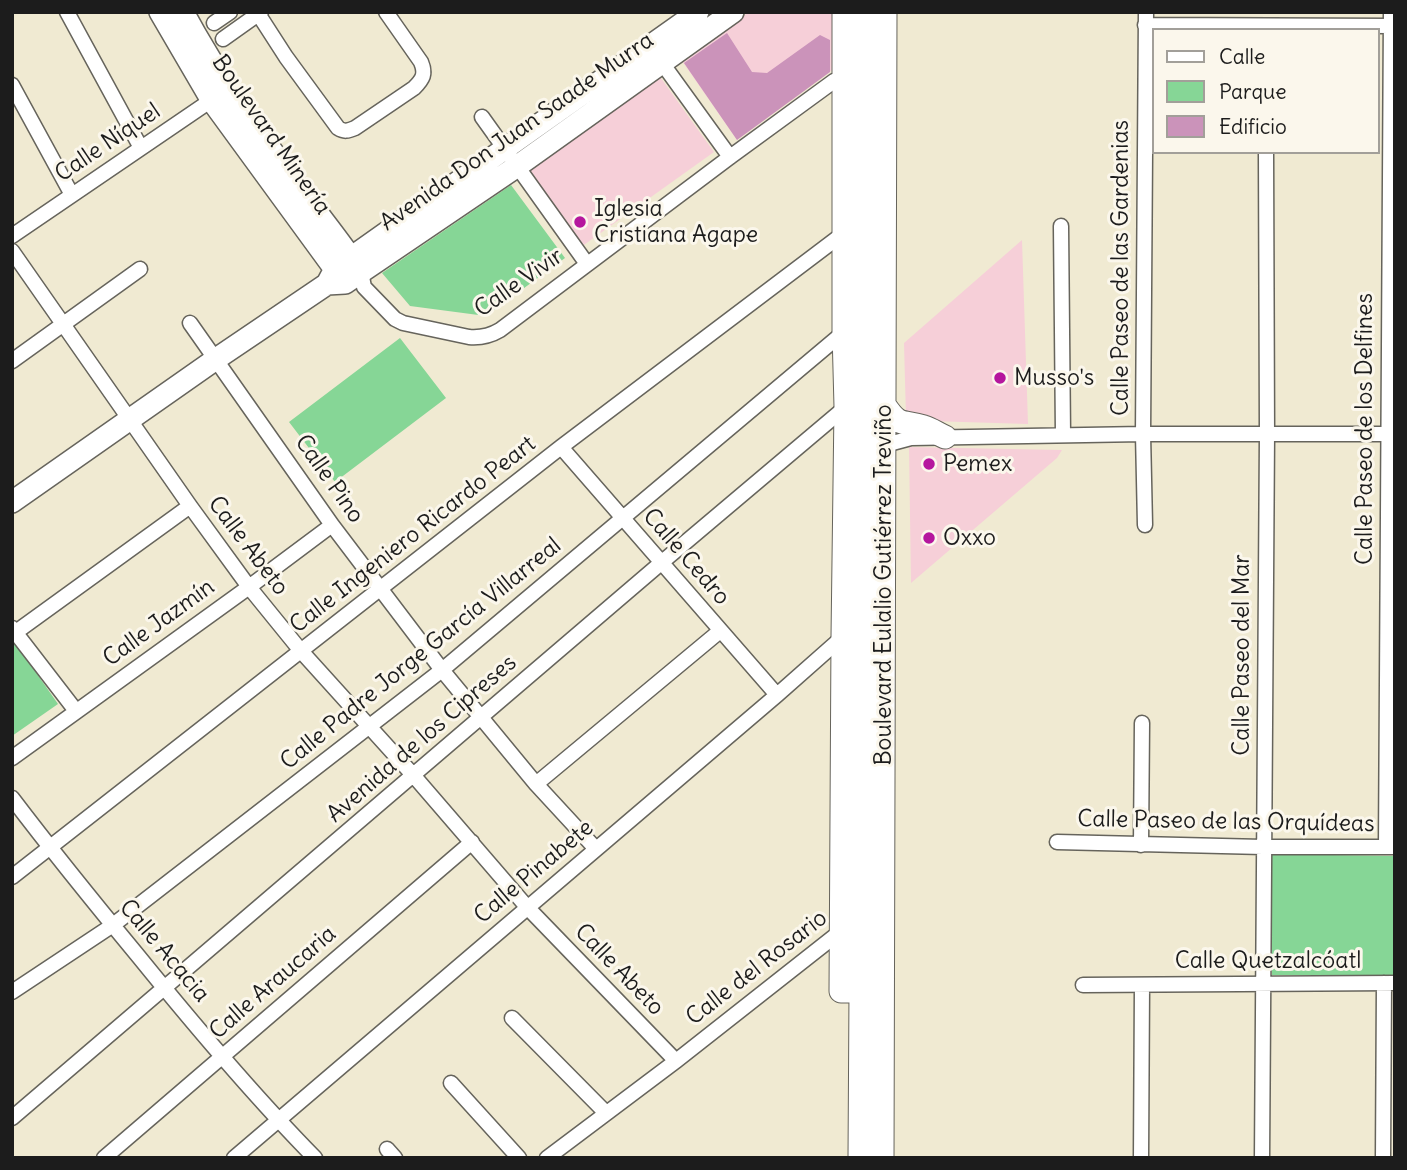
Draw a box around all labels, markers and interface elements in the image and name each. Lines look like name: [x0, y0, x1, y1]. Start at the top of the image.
street label: Avenida Don Juan Saade Murra: [375, 27, 659, 237]
legend: [1152, 28, 1379, 154]
text: Calle: [1219, 43, 1265, 70]
street label: Boulevard Minería: [206, 50, 336, 220]
text: Parque: [1219, 78, 1287, 105]
street label: Calle Níquel: [50, 98, 166, 188]
text: Edificio: [1219, 113, 1287, 140]
street label: Calle Paseo de las Gardenias: [1107, 120, 1135, 416]
place label: Iglesia Cristiana Agape: [594, 195, 758, 249]
marker: Iglesia Cristiana Agape: [572, 214, 588, 230]
street label: Calle Vivir: [470, 243, 568, 323]
street label: Calle Paseo de los Delfines: [1351, 293, 1379, 565]
place label: Musso's: [1014, 364, 1094, 392]
marker: Musso's: [992, 370, 1008, 386]
street label: Boulevard Eulalio Gutiérrez Treviño: [870, 404, 898, 766]
street label: Calle Ingeniero Ricardo Peart: [285, 430, 541, 640]
street label: Calle Pino: [289, 430, 369, 528]
place label: Pemex: [943, 450, 1012, 478]
marker: Pemex: [921, 456, 937, 472]
street label: Calle Abeto: [202, 491, 294, 601]
street label: Calle Cedro: [637, 503, 735, 611]
place label: Oxxo: [943, 524, 996, 552]
marker: Oxxo: [921, 530, 937, 546]
street label: Calle Padre Jorge García Villarreal: [275, 532, 567, 776]
street label: Calle Paseo del Mar: [1228, 554, 1256, 756]
street label: Calle Jazmín: [98, 573, 220, 673]
street label: Avenida de los Cipreses: [322, 649, 522, 829]
street label: Calle Paseo de las Orquídeas: [1077, 806, 1375, 838]
street label: Calle Pinabete: [469, 814, 599, 930]
street label: Calle Acacia: [113, 894, 215, 1008]
street label: Calle del Rosario: [681, 904, 833, 1032]
street label: Calle Abeto: [569, 918, 669, 1022]
street label: Calle Araucaria: [204, 920, 342, 1046]
street label: Calle Quetzalcóatl: [1175, 947, 1361, 975]

